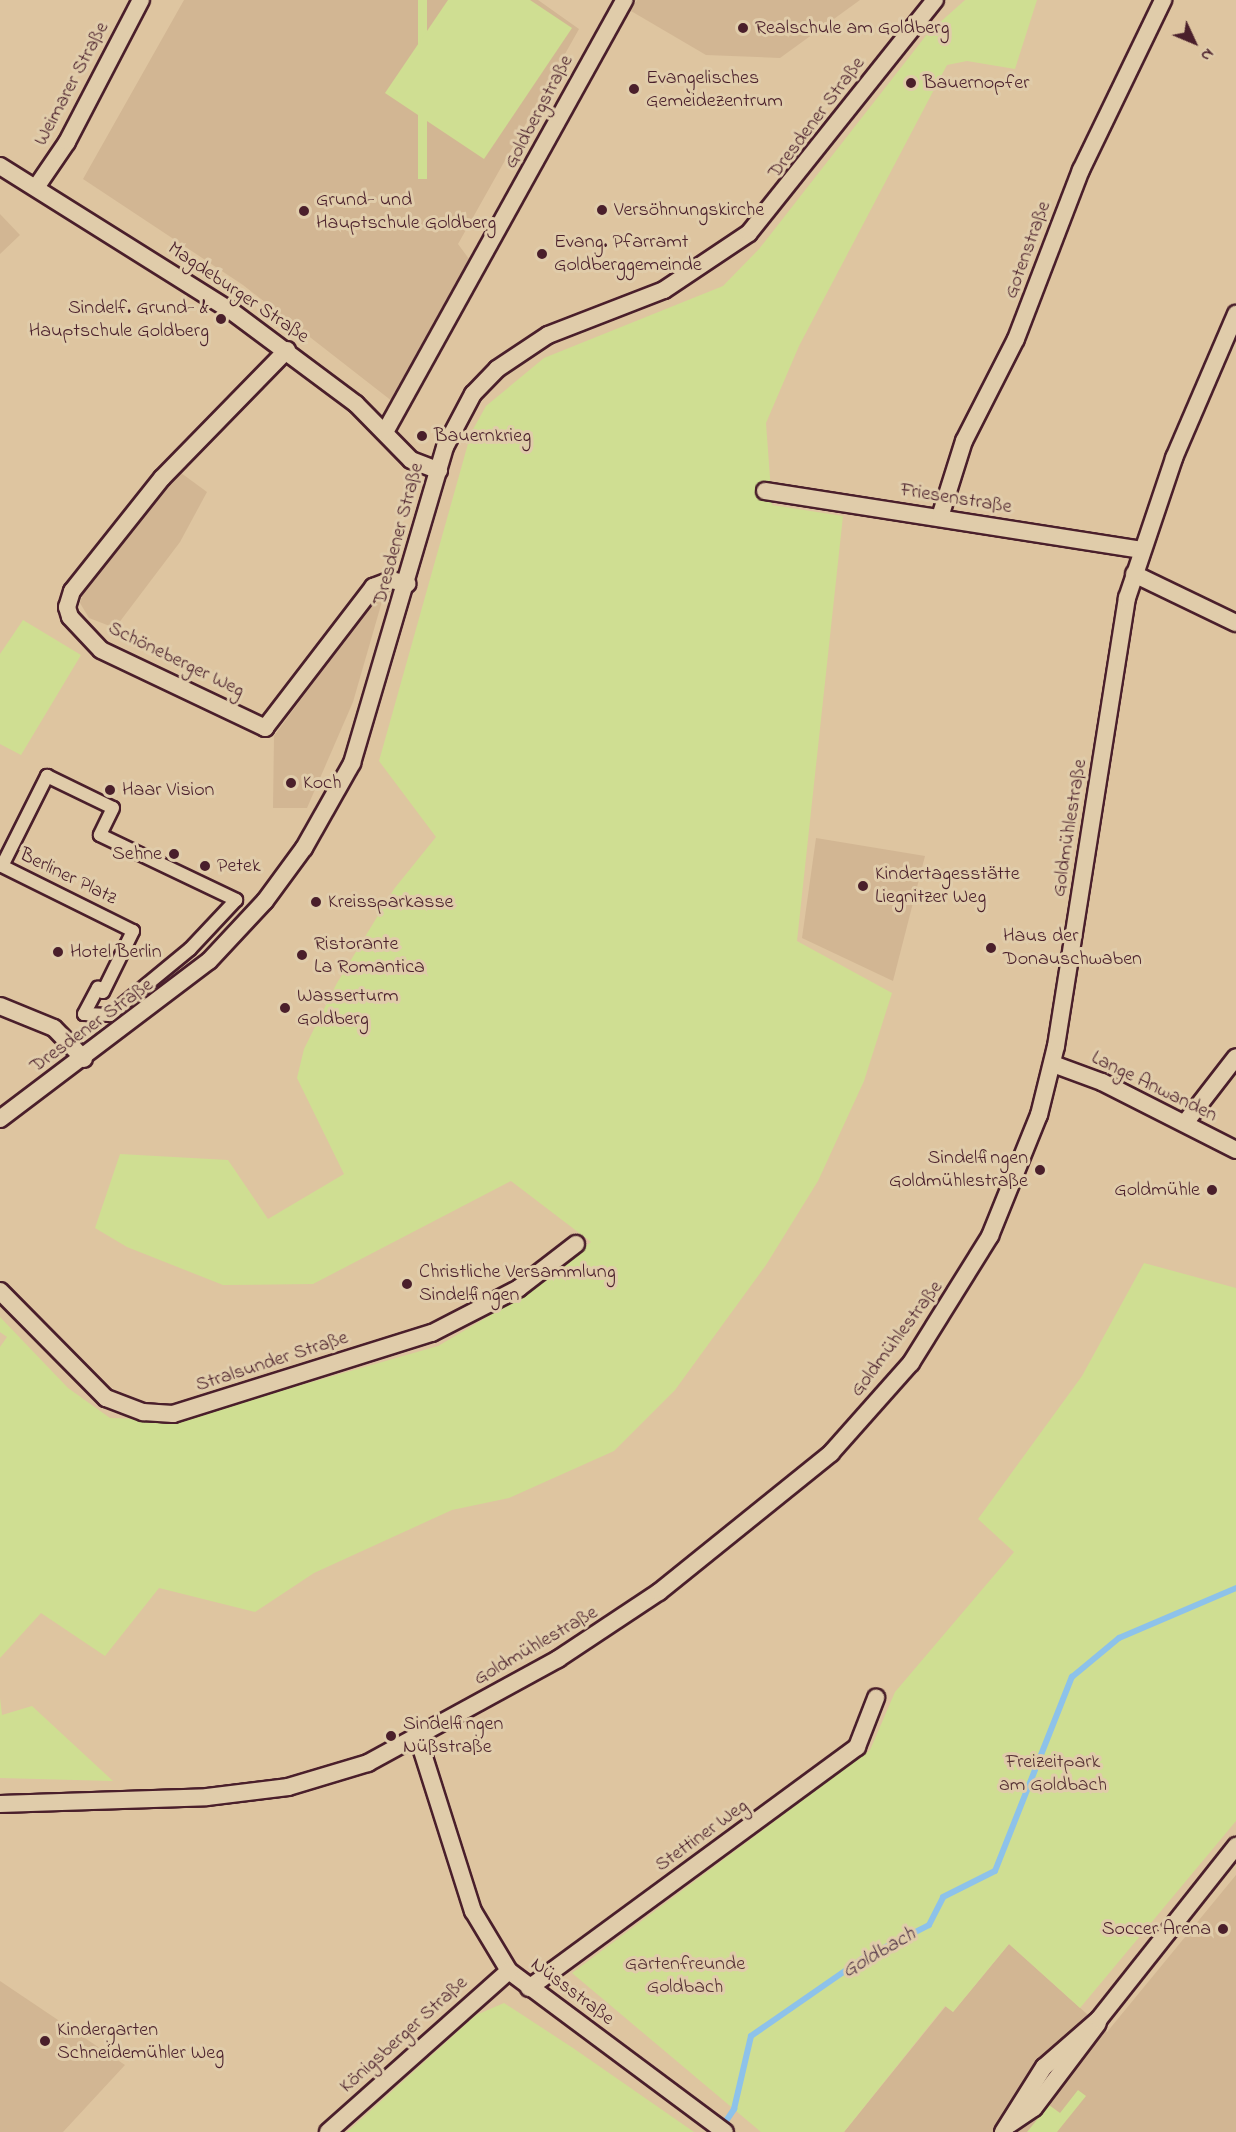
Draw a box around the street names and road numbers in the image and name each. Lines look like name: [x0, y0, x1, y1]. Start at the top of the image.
street label: Weimarer Straße: [29, 18, 115, 150]
street label: Goldbergstraße: [499, 51, 579, 173]
street label: Dresdener Straße: [763, 52, 871, 184]
street label: Gotenstraße: [999, 198, 1057, 302]
street label: Magdeburger Straße: [163, 237, 313, 349]
street label: Dresdener Straße: [368, 460, 430, 608]
street label: Friesenstraße: [899, 478, 1013, 520]
street label: Schöneberger Weg: [104, 617, 248, 703]
street label: Goldmühlestraße: [1047, 757, 1093, 899]
street label: Berliner Platz: [15, 843, 121, 911]
street label: Dresdener Straße: [26, 973, 158, 1079]
street label: Lange Anwanden: [1087, 1046, 1221, 1128]
street label: Goldmühlestraße: [846, 1276, 948, 1402]
street label: Stralsunder Straße: [193, 1326, 351, 1398]
street label: Goldmühlestraße: [470, 1601, 602, 1691]
street label: Stettiner Weg: [651, 1794, 753, 1878]
street label: Nüssstraße: [525, 1953, 619, 2031]
street label: Königsberger Straße: [335, 1971, 473, 2099]

